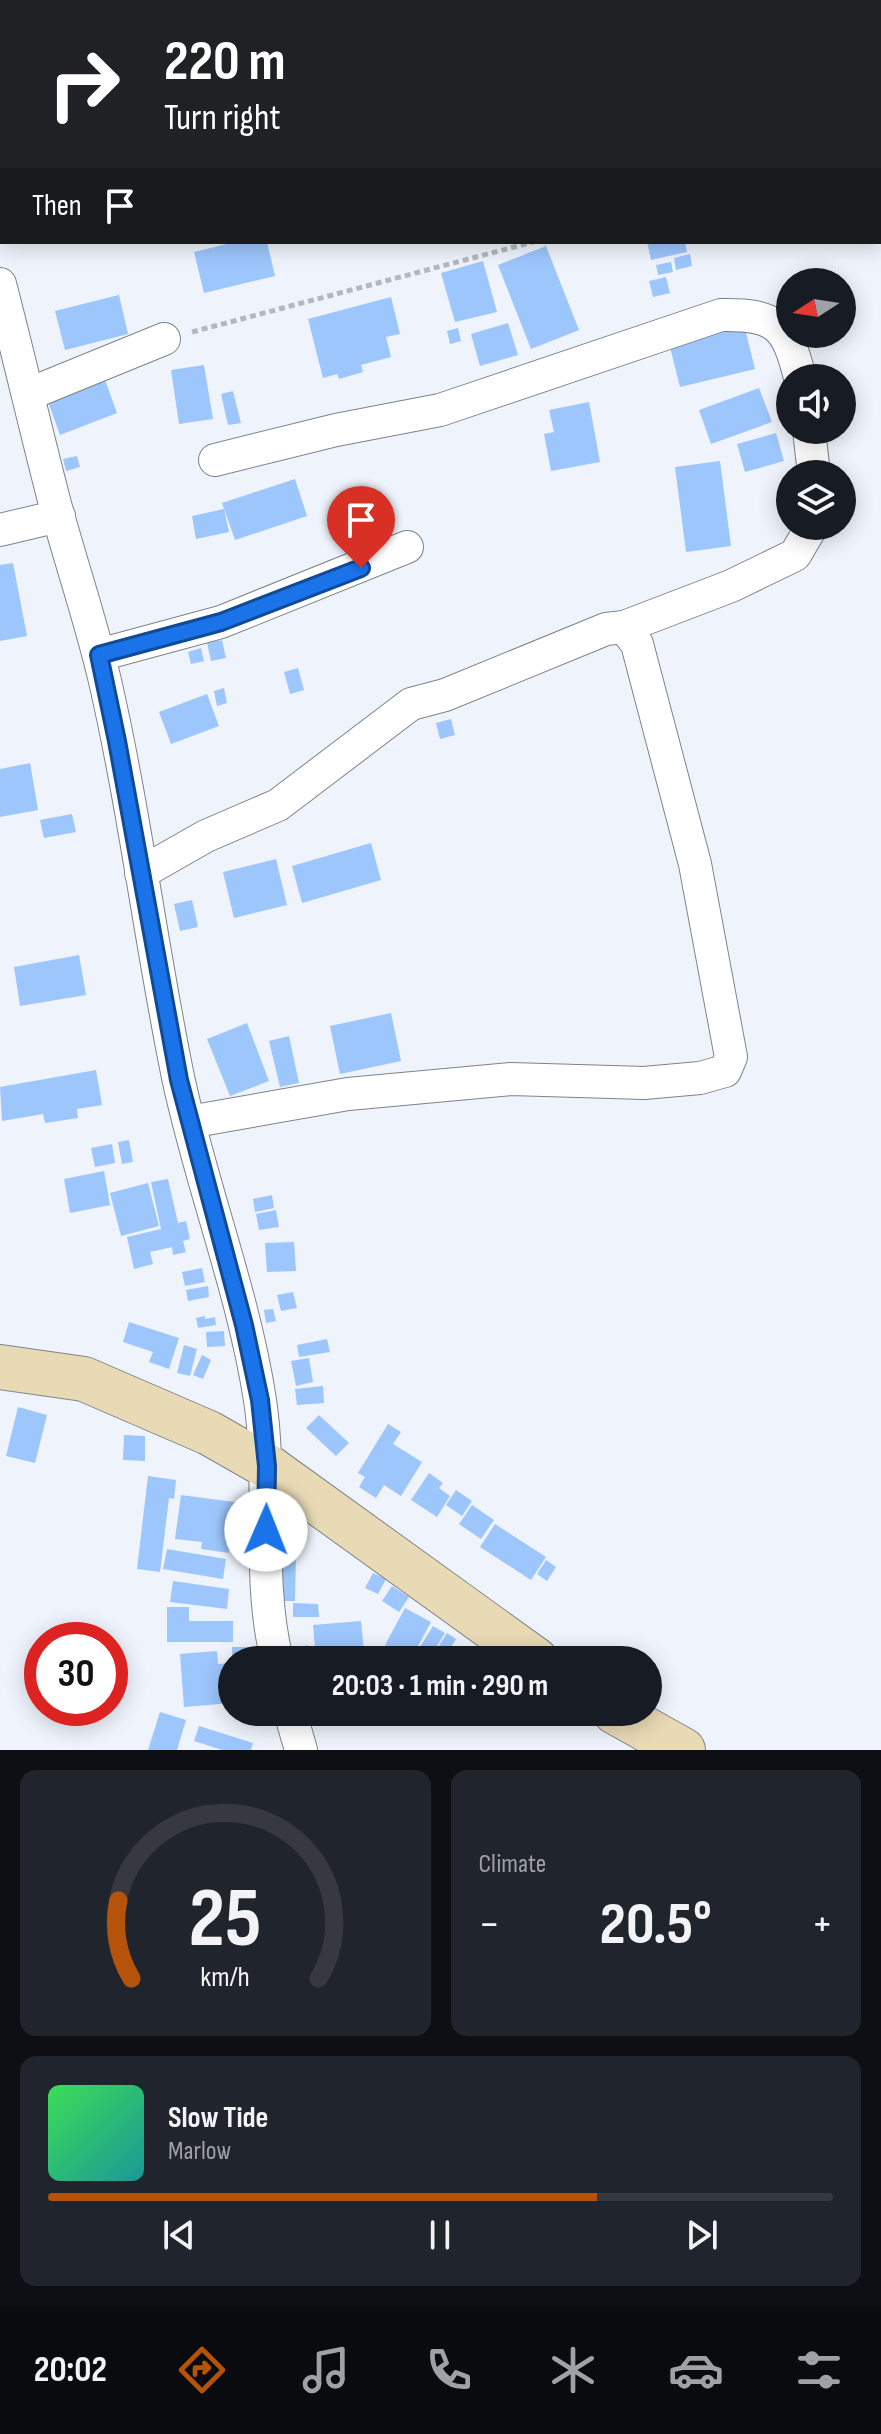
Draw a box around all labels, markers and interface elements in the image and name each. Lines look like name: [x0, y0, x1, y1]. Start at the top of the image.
text: 220 m: [164, 29, 286, 96]
icon: right: [32, 32, 136, 136]
text: Turn right: [164, 97, 281, 140]
icon: arrive: [98, 184, 142, 228]
text: Then: [32, 188, 82, 224]
north arrow: [776, 268, 856, 348]
map controls: [776, 268, 856, 540]
button: sound: [776, 364, 856, 444]
button: layers: [776, 460, 856, 540]
pin: [327, 486, 395, 568]
icon: arrive: [339, 498, 383, 542]
position arrow: [224, 1488, 308, 1572]
speed limit sign: 30: [24, 1622, 128, 1726]
text: 20:03 · 1 min · 290 m: [332, 1668, 548, 1704]
text: Climate: [479, 1849, 546, 1880]
text: 25: [189, 1870, 262, 1970]
text: 20.5°: [600, 1889, 712, 1961]
text: −: [479, 1898, 500, 1951]
text: +: [811, 1898, 833, 1951]
text: km/h: [201, 1960, 250, 1995]
text: Slow Tide: [168, 2100, 268, 2136]
text: Marlow: [168, 2136, 231, 2167]
icon: previous: [157, 2213, 201, 2257]
icon: pause: [418, 2213, 462, 2257]
icon: next: [680, 2213, 724, 2257]
icon: directions: [174, 2342, 230, 2398]
icon: music: [298, 2342, 354, 2398]
icon: phone: [421, 2342, 477, 2398]
icon: climate: [545, 2342, 601, 2398]
icon: car: [668, 2342, 724, 2398]
icon: filters: [791, 2342, 847, 2398]
text: 20:02: [34, 2349, 107, 2392]

